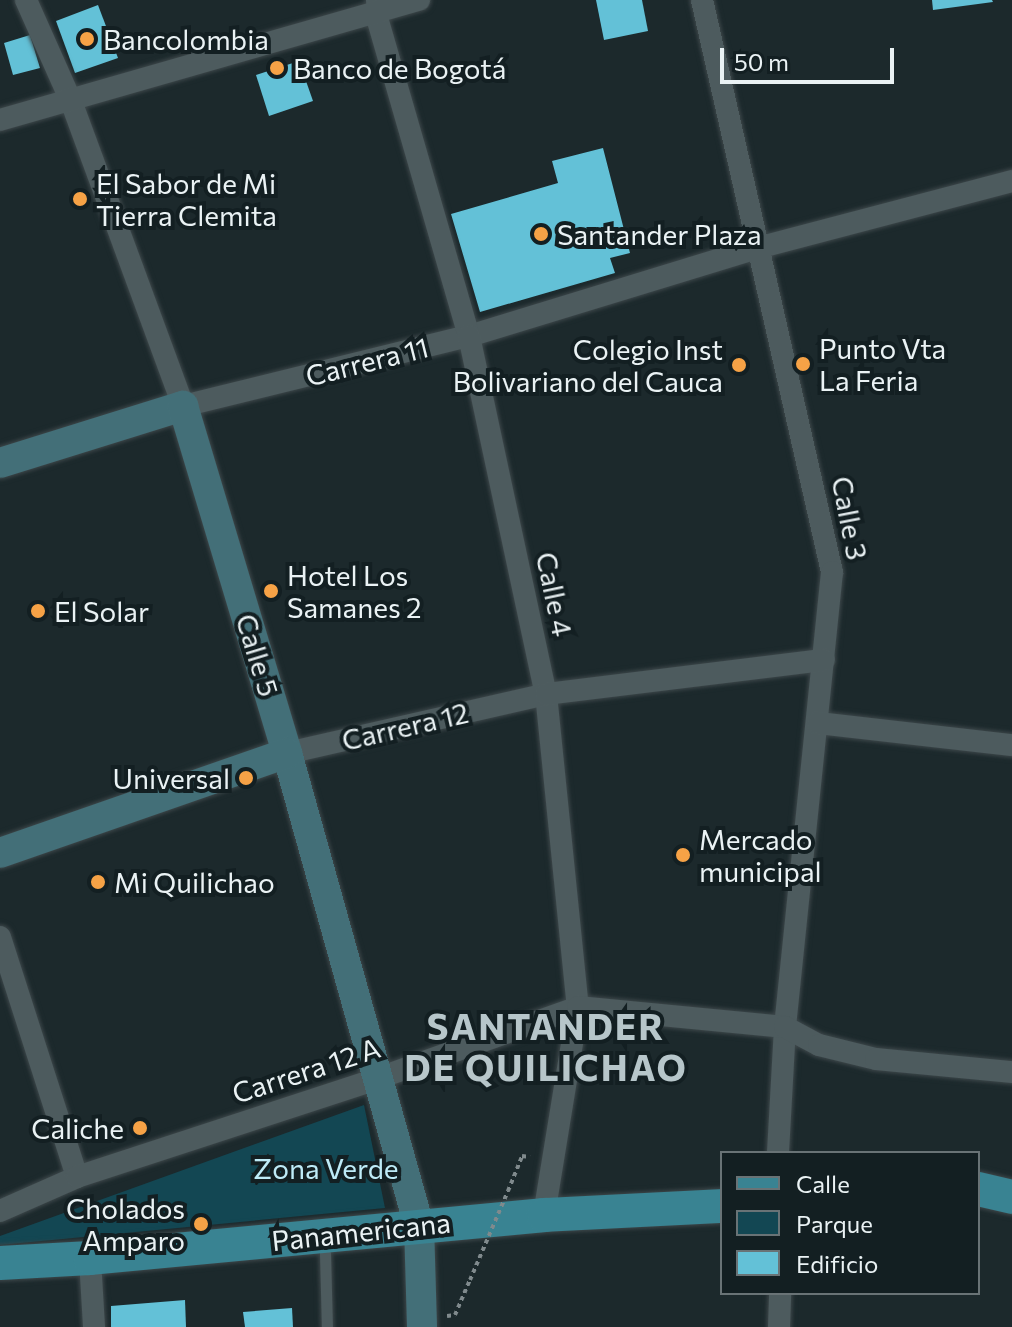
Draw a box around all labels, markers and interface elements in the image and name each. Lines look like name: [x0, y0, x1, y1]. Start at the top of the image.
place label: Bancolombia: [103, 22, 269, 56]
marker: Bancolombia: [78, 30, 96, 48]
scale bar: [724, 32, 898, 82]
text: 50 m: [734, 47, 789, 76]
place label: Banco de Bogotá: [293, 51, 506, 85]
marker: Banco de Bogotá: [268, 59, 286, 77]
place label: El Sabor de Mi Tierra Clemita: [96, 166, 277, 232]
marker: El Sabor de Mi Tierra Clemita: [71, 190, 89, 208]
place label: Santander Plaza: [557, 217, 762, 251]
marker: Santander Plaza: [532, 225, 550, 243]
street label: Carrera 11: [302, 330, 432, 392]
place label: Punto Vta La Feria: [819, 331, 946, 397]
place label: Colegio Inst Bolivariano del Cauca: [453, 332, 723, 398]
marker: Punto Vta La Feria: [794, 355, 812, 373]
marker: Colegio Inst Bolivariano del Cauca: [730, 356, 748, 374]
street label: Calle 3: [825, 473, 875, 563]
street label: Calle 4: [530, 549, 580, 639]
place label: Hotel Los Samanes 2: [287, 558, 422, 624]
marker: Hotel Los Samanes 2: [262, 582, 280, 600]
place label: El Solar: [54, 594, 149, 628]
marker: El Solar: [29, 602, 47, 620]
street label: Calle 5: [230, 610, 286, 700]
street label: Carrera 12: [338, 695, 472, 757]
place label: Universal: [112, 761, 230, 795]
marker: Universal: [237, 769, 255, 787]
place label: Mercado municipal: [699, 822, 822, 888]
marker: Mercado municipal: [674, 846, 692, 864]
place label: Mi Quilichao: [114, 865, 275, 899]
marker: Mi Quilichao: [89, 873, 107, 891]
district label: SANTANDER DE QUILICHAO: [404, 1003, 688, 1088]
street label: Carrera 12 A: [228, 1030, 384, 1110]
place label: Caliche: [31, 1111, 124, 1145]
marker: Caliche: [131, 1119, 149, 1137]
park label: Zona Verde: [253, 1151, 399, 1185]
legend: [720, 1151, 980, 1295]
text: Calle: [796, 1169, 850, 1198]
place label: Cholados Amparo: [66, 1191, 185, 1257]
street label: Panamericana: [270, 1205, 452, 1257]
text: Parque: [796, 1209, 873, 1238]
marker: Cholados Amparo: [192, 1215, 210, 1233]
text: Edificio: [796, 1249, 878, 1278]

